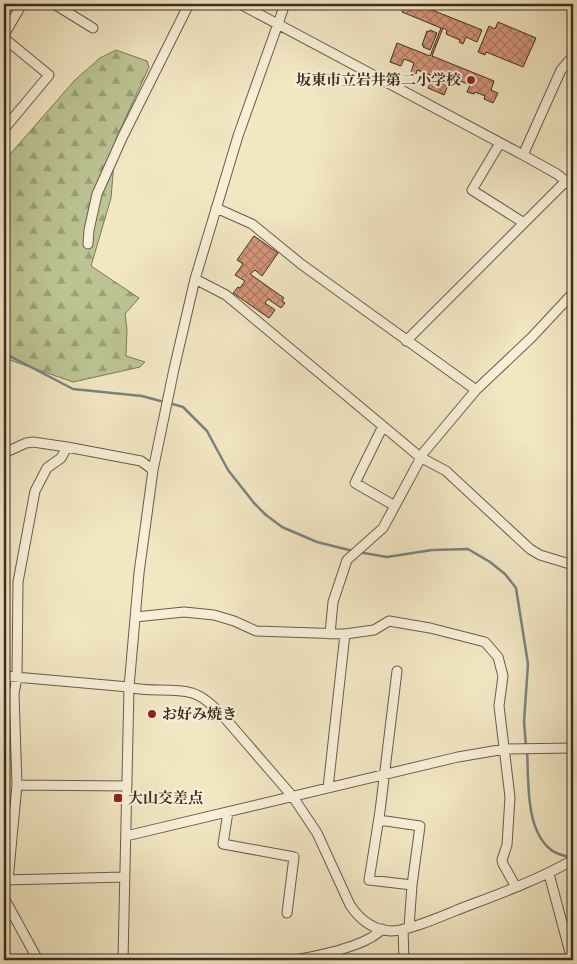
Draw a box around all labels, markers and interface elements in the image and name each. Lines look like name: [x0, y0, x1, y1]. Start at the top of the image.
place label: 坂東市立岩井第二小学校: [296, 72, 461, 89]
marker: 坂東市立岩井第二小学校: [465, 74, 477, 86]
place label: お好み焼き: [162, 706, 237, 723]
marker: お好み焼き: [146, 708, 158, 720]
place label: 大山交差点: [128, 790, 203, 807]
marker: 大山交差点: [112, 792, 124, 804]

